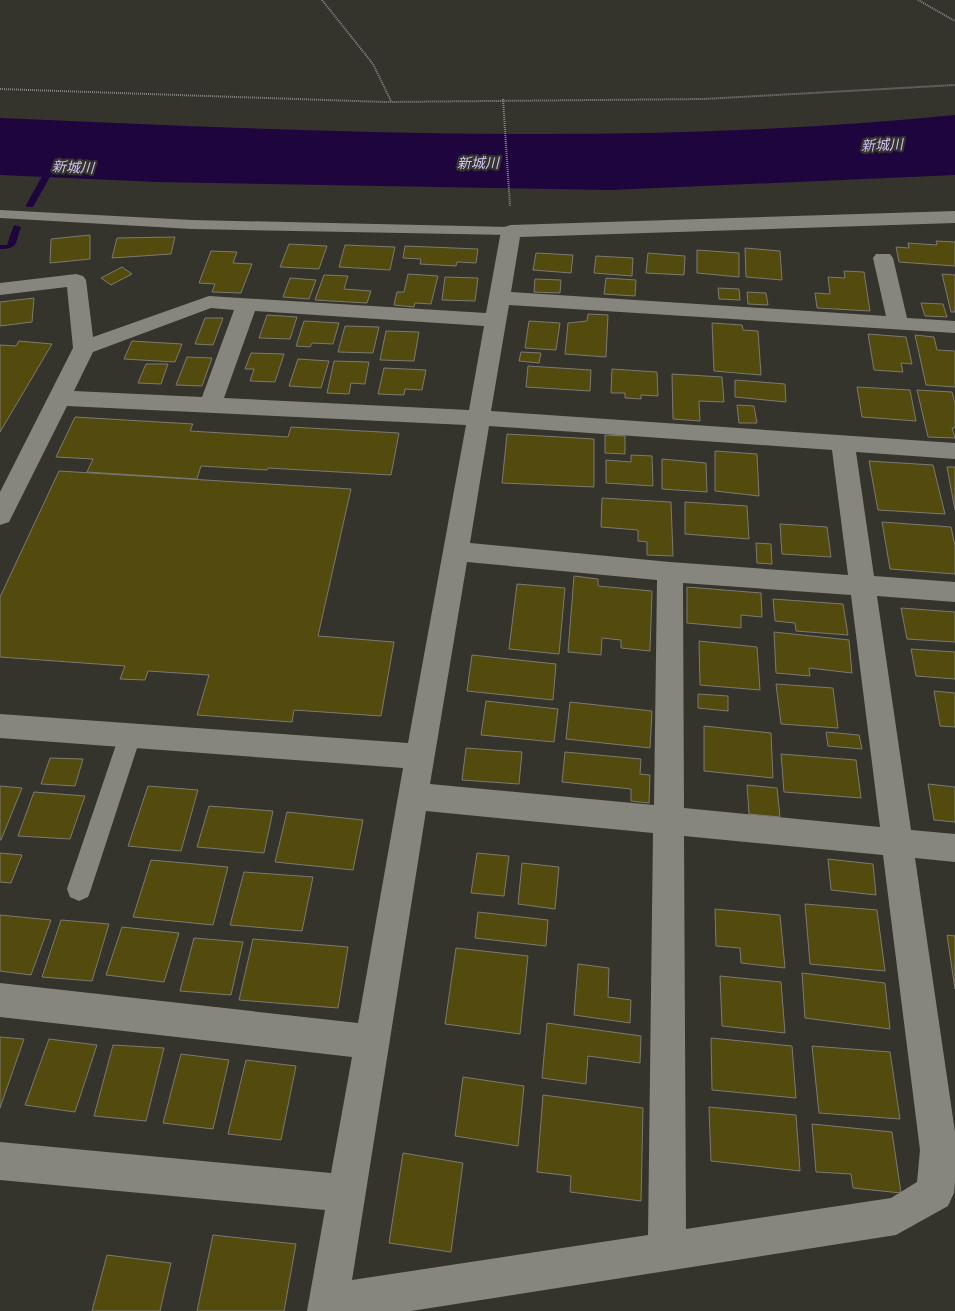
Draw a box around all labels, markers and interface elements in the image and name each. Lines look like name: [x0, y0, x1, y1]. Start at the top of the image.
water label: 新城川: [861, 135, 905, 155]
water label: 新城川: [457, 154, 501, 172]
water label: 新城川: [52, 157, 96, 177]

